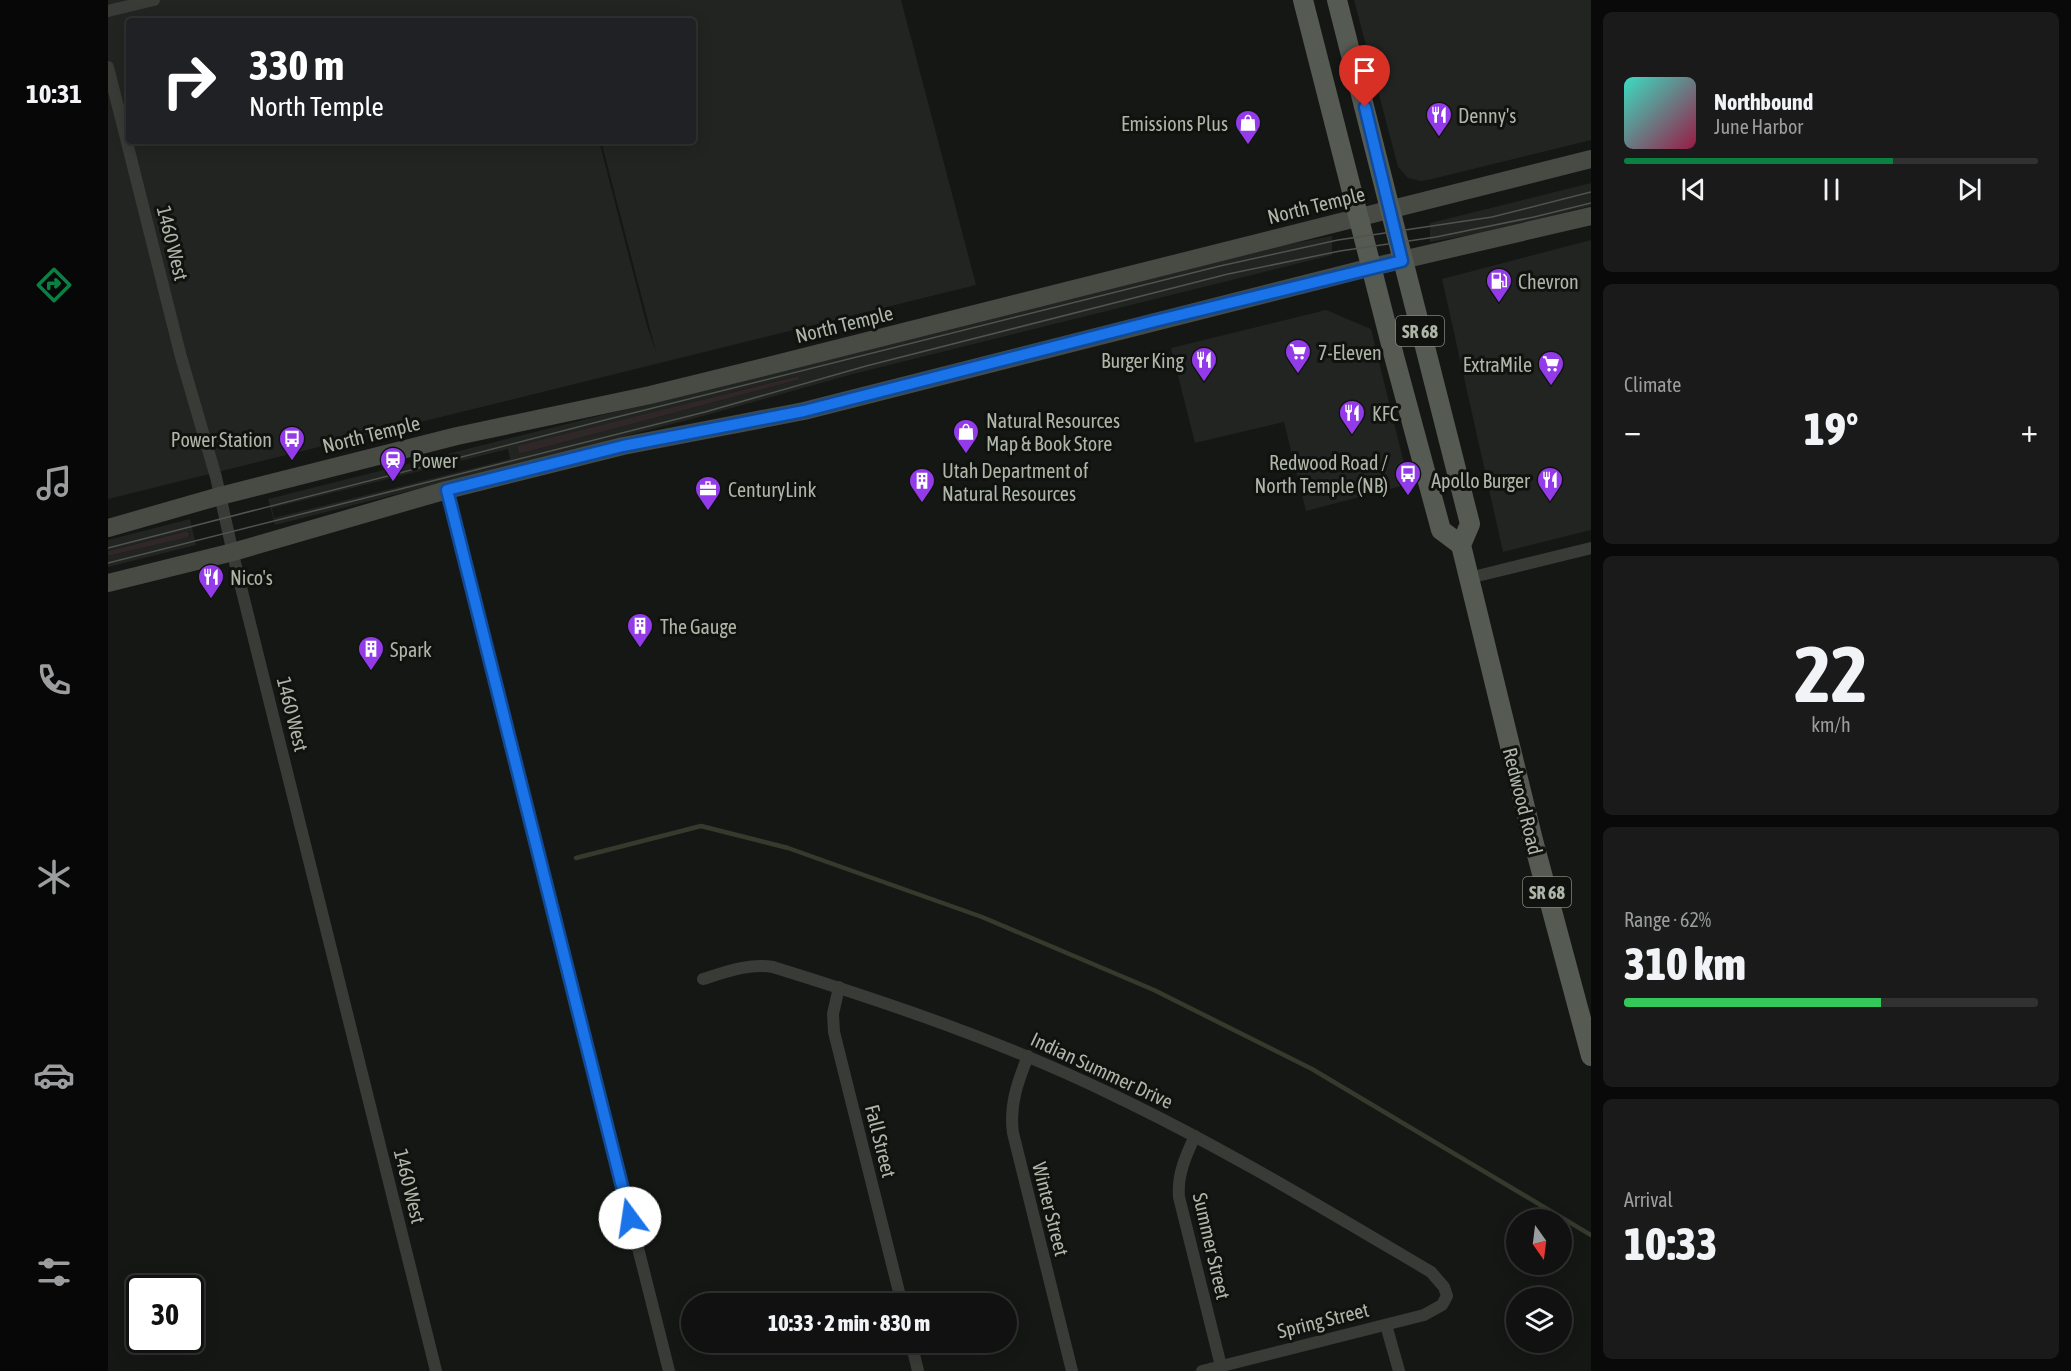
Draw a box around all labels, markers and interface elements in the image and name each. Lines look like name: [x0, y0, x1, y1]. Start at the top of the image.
text: 330 m: [249, 41, 344, 89]
icon: right: [150, 42, 228, 120]
pin: [1339, 45, 1390, 107]
icon: arrive: [1348, 54, 1381, 87]
text: 10:31: [26, 78, 82, 109]
text: Northbound: [1714, 89, 1813, 115]
text: North Temple: [249, 91, 384, 122]
restaurant icon: Denny's: [1424, 100, 1454, 138]
place label: Denny's: [1458, 104, 1516, 127]
shop icon: Emissions Plus: [1233, 108, 1263, 146]
place label: Emissions Plus: [1121, 112, 1228, 135]
text: June Harbor: [1714, 115, 1803, 138]
icon: previous: [1677, 173, 1710, 206]
icon: pause: [1815, 173, 1848, 206]
icon: next: [1953, 173, 1986, 206]
street label: North Temple: [1265, 182, 1367, 228]
street label: 1460 West: [153, 203, 193, 283]
icon: directions: [33, 264, 75, 306]
fuel station icon: Chevron: [1484, 266, 1514, 304]
place label: Chevron: [1518, 270, 1579, 293]
street label: North Temple: [793, 301, 895, 347]
road number: SR 68: [1396, 316, 1444, 346]
supermarket icon: 7-Eleven: [1283, 337, 1313, 375]
place label: 7-Eleven: [1318, 341, 1382, 364]
restaurant icon: Burger King: [1189, 345, 1219, 383]
place label: Burger King: [1101, 349, 1184, 372]
supermarket icon: ExtraMile: [1536, 349, 1566, 387]
place label: ExtraMile: [1463, 353, 1532, 376]
text: Climate: [1624, 373, 1681, 396]
restaurant icon: KFC: [1337, 398, 1367, 436]
place label: KFC: [1372, 402, 1399, 425]
text: 19°: [1804, 403, 1858, 455]
place label: Natural Resources Map & Book Store: [986, 409, 1120, 455]
street label: North Temple: [320, 411, 422, 457]
text: −: [1624, 411, 1641, 449]
text: +: [2021, 411, 2038, 449]
shop icon: Natural Resources Map & Book Store: [951, 417, 981, 455]
bus stop icon: Power Station: [277, 424, 307, 462]
place label: Power Station: [171, 428, 272, 451]
station icon: Power: [378, 445, 408, 483]
place label: Power: [412, 449, 459, 472]
place label: Redwood Road / North Temple (NB): [1255, 451, 1388, 497]
place label: Utah Department of Natural Resources: [942, 459, 1089, 505]
bus stop icon: Redwood Road / North Temple (NB): [1393, 459, 1423, 497]
icon: music: [33, 462, 75, 504]
restaurant icon: Apollo Burger: [1535, 465, 1565, 503]
building icon: Utah Department of Natural Resources: [907, 466, 937, 504]
place label: Apollo Burger: [1431, 469, 1531, 492]
office icon: CenturyLink: [693, 474, 723, 512]
place label: CenturyLink: [728, 478, 816, 501]
restaurant icon: Nico's: [196, 562, 226, 600]
place label: Nico's: [230, 566, 273, 589]
building icon: The Gauge: [625, 611, 655, 649]
place label: The Gauge: [660, 615, 737, 638]
text: 22: [1794, 629, 1868, 719]
building icon: Spark: [356, 634, 386, 672]
place label: Spark: [390, 638, 432, 661]
icon: phone: [33, 659, 75, 701]
street label: 1460 West: [273, 674, 313, 754]
text: km/h: [1811, 713, 1851, 736]
street label: Redwood Road: [1499, 745, 1547, 857]
icon: climate: [33, 856, 75, 898]
road number: SR 68: [1523, 877, 1571, 907]
text: Range · 62%: [1624, 908, 1711, 931]
text: 310 km: [1624, 938, 1746, 990]
street label: Indian Summer Drive: [1027, 1027, 1177, 1113]
icon: car: [33, 1054, 75, 1096]
street label: Fall Street: [861, 1102, 901, 1180]
street label: 1460 West: [390, 1146, 430, 1226]
street label: Winter Street: [1028, 1160, 1074, 1259]
position arrow: [598, 1186, 662, 1250]
text: Arrival: [1624, 1188, 1673, 1211]
street label: Summer Street: [1189, 1191, 1235, 1302]
north arrow: [1506, 1209, 1572, 1275]
map controls: [1506, 1209, 1572, 1353]
text: 10:33: [1624, 1218, 1718, 1270]
icon: filters: [33, 1251, 75, 1293]
speed limit sign: 30: [126, 1275, 204, 1353]
button: layers: [1506, 1287, 1572, 1353]
street label: Spring Street: [1275, 1297, 1371, 1342]
text: 10:33 · 2 min · 830 m: [768, 1310, 930, 1336]

